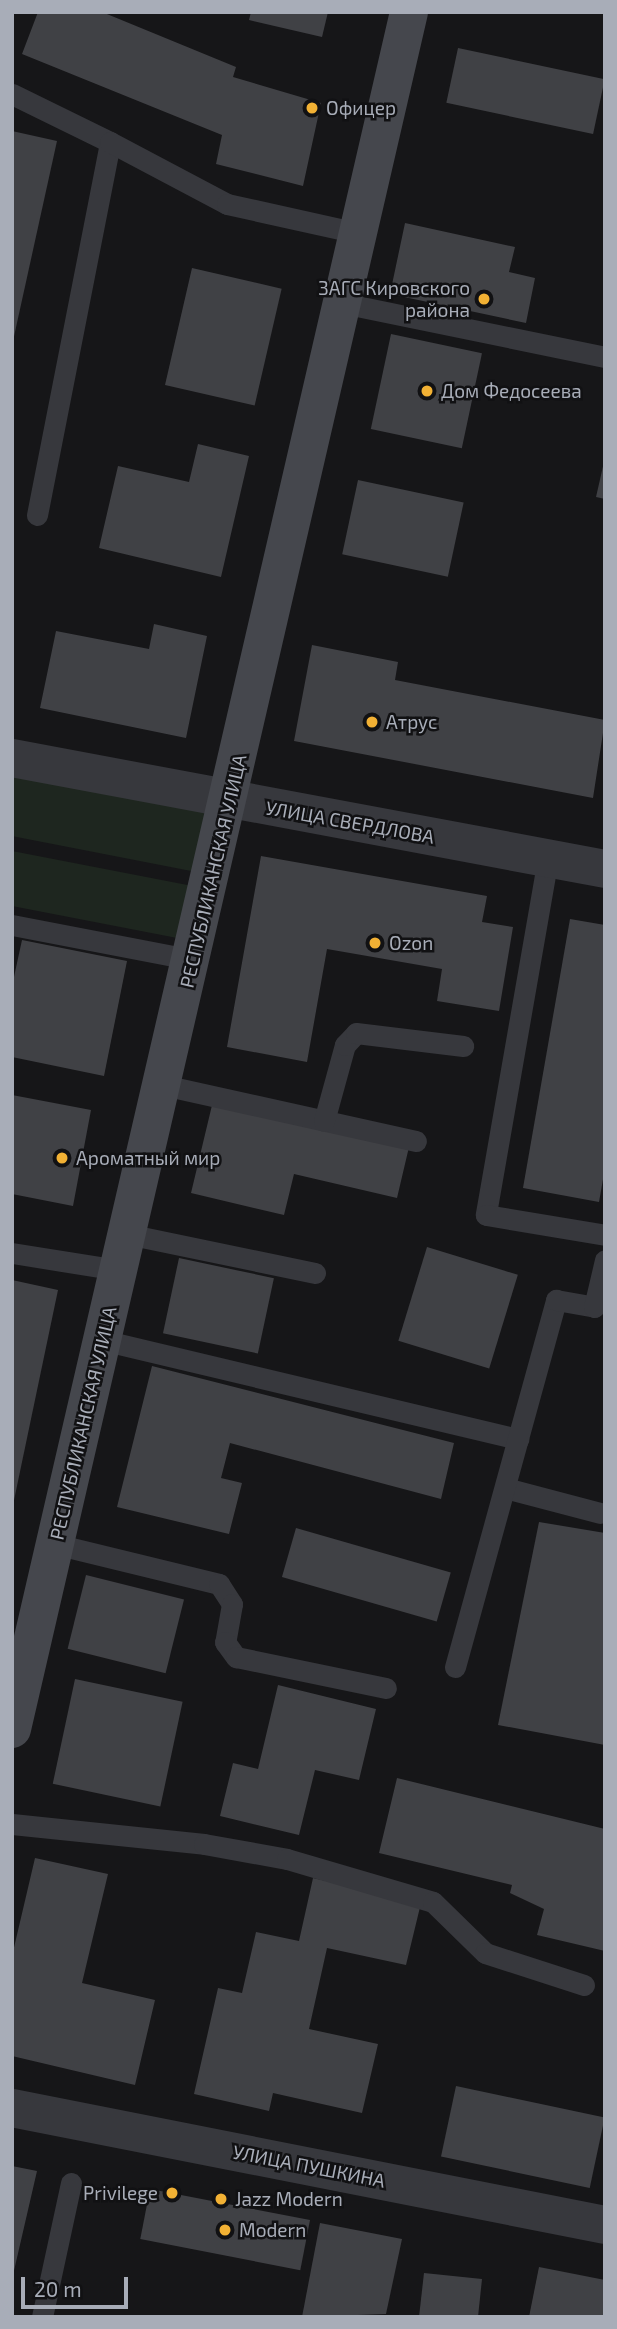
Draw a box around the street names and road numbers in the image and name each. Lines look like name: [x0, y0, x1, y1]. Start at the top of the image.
street label: РЕСПУБЛИКАНСКАЯ УЛИЦА: [175, 752, 251, 990]
street label: УЛИЦА СВЕРДЛОВА: [264, 796, 436, 848]
street label: РЕСПУБЛИКАНСКАЯ УЛИЦА: [45, 1304, 121, 1542]
street label: УЛИЦА ПУШКИНА: [231, 2140, 387, 2192]

